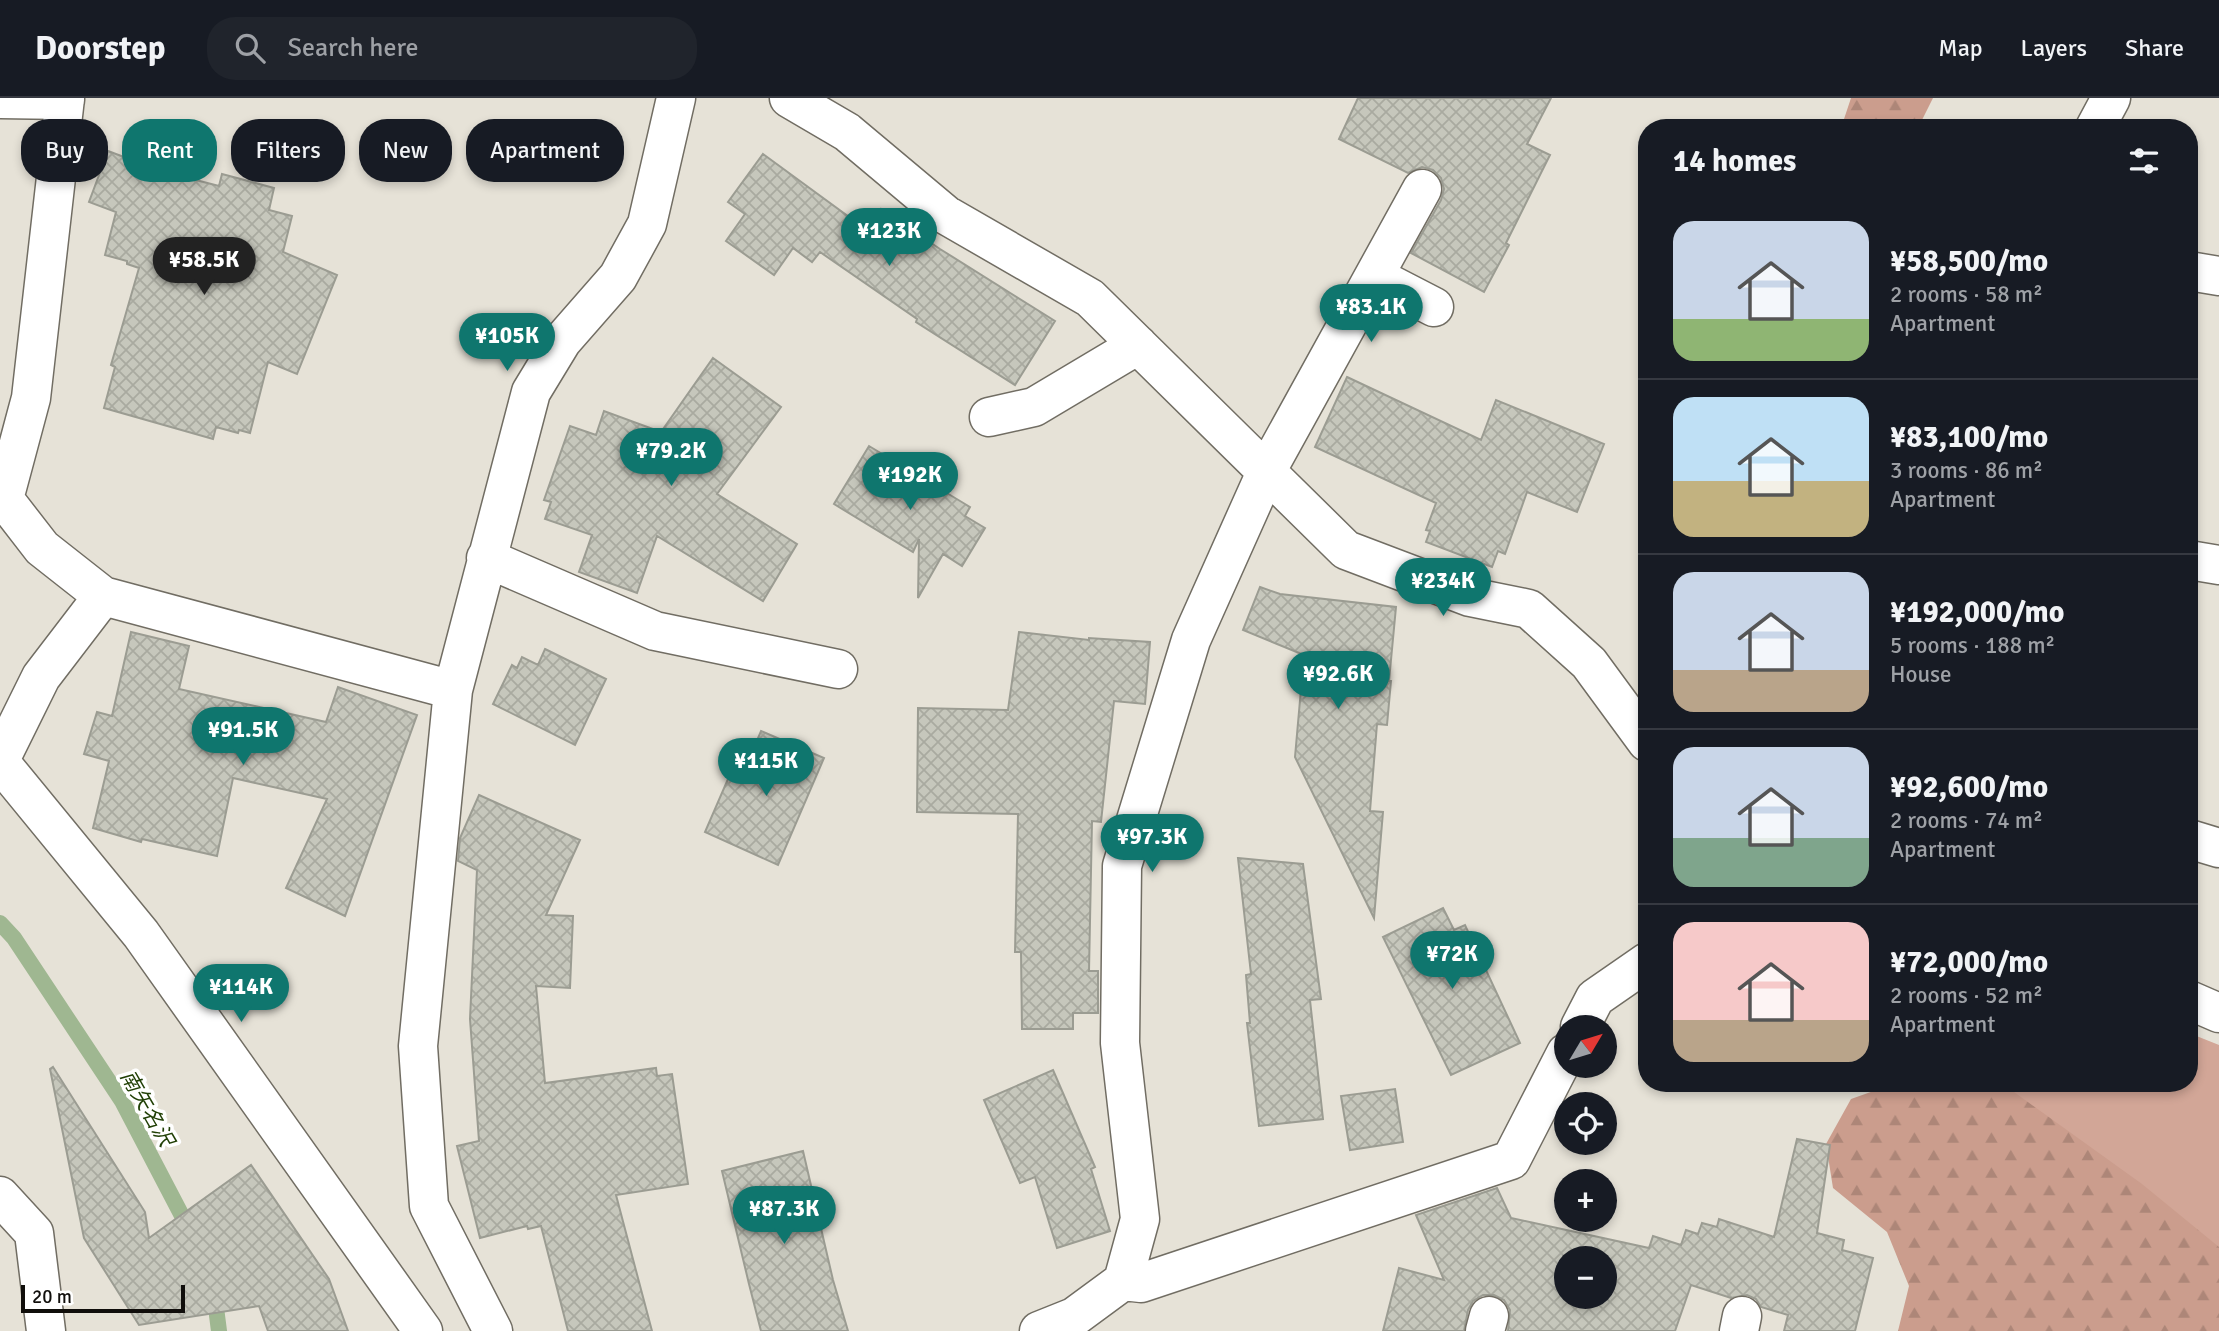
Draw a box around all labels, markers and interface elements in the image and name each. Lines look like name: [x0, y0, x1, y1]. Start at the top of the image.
search box: [207, 17, 697, 80]
text: Doorstep: [35, 28, 165, 69]
icon: search: [231, 29, 269, 67]
text: Search here: [287, 32, 419, 64]
text: Map: [1938, 33, 1983, 63]
text: Layers: [2021, 33, 2087, 63]
text: Share: [2125, 33, 2184, 63]
chip: Buy: [21, 119, 108, 182]
chip: Rent: [122, 119, 217, 182]
chip: Filters: [231, 119, 345, 182]
chip: New: [359, 119, 452, 182]
chip: Apartment: [466, 119, 624, 182]
icon: filters: [2125, 142, 2163, 180]
text: 14 homes: [1673, 143, 1796, 180]
pin: ¥123K: [840, 208, 938, 268]
text: ¥123K: [857, 216, 921, 245]
pin: ¥58.5K: [147, 238, 261, 297]
text: ¥58,500/mo: [1890, 243, 2048, 280]
text: ¥58.5K: [169, 245, 239, 274]
icon: home: [1729, 249, 1813, 333]
text: 2 rooms · 58 m²: [1890, 280, 2043, 309]
pin: ¥83.1K: [1314, 285, 1428, 344]
text: ¥83.1K: [1336, 292, 1406, 321]
text: Apartment: [1890, 309, 1995, 338]
pin: ¥105K: [458, 314, 556, 373]
text: ¥105K: [475, 321, 539, 350]
text: ¥83,100/mo: [1890, 419, 2048, 456]
icon: home: [1729, 425, 1813, 509]
pin: ¥79.2K: [614, 428, 728, 488]
text: ¥79.2K: [636, 436, 706, 465]
pin: ¥192K: [861, 452, 959, 512]
text: 3 rooms · 86 m²: [1890, 456, 2043, 485]
text: ¥192K: [878, 460, 942, 489]
text: Apartment: [1890, 485, 1995, 514]
pin: ¥234K: [1394, 559, 1492, 618]
text: ¥234K: [1411, 566, 1475, 595]
text: ¥192,000/mo: [1890, 594, 2064, 631]
icon: home: [1729, 600, 1813, 684]
text: 5 rooms · 188 m²: [1890, 631, 2055, 660]
pin: ¥92.6K: [1281, 652, 1395, 711]
text: ¥92.6K: [1303, 659, 1373, 688]
text: House: [1890, 660, 1952, 689]
pin: ¥91.5K: [186, 708, 300, 767]
text: ¥91.5K: [208, 715, 278, 744]
pin: ¥115K: [717, 738, 815, 798]
text: ¥115K: [734, 746, 798, 775]
text: ¥92,600/mo: [1890, 769, 2048, 806]
icon: home: [1729, 775, 1813, 859]
text: 2 rooms · 74 m²: [1890, 806, 2043, 835]
pin: ¥97.3K: [1095, 814, 1209, 874]
text: ¥97.3K: [1117, 822, 1187, 851]
text: Apartment: [1890, 835, 1995, 864]
pin: ¥72K: [1411, 932, 1493, 991]
text: ¥72K: [1426, 939, 1478, 968]
text: ¥72,000/mo: [1890, 944, 2048, 981]
icon: home: [1729, 950, 1813, 1034]
pin: ¥114K: [192, 964, 290, 1024]
text: ¥114K: [209, 972, 273, 1001]
text: 2 rooms · 52 m²: [1890, 981, 2043, 1010]
text: Apartment: [1890, 1010, 1995, 1039]
north arrow: [1554, 1015, 1617, 1078]
map controls: [1554, 1015, 1617, 1309]
water label: 南矢名沢: [115, 1065, 181, 1153]
button: locate: [1554, 1092, 1617, 1155]
button: +: [1554, 1169, 1617, 1232]
pin: ¥87.3K: [727, 1186, 841, 1246]
text: ¥87.3K: [749, 1194, 819, 1223]
button: −: [1554, 1246, 1617, 1309]
scale bar: [21, 1282, 186, 1314]
text: 20 m: [32, 1285, 72, 1309]

